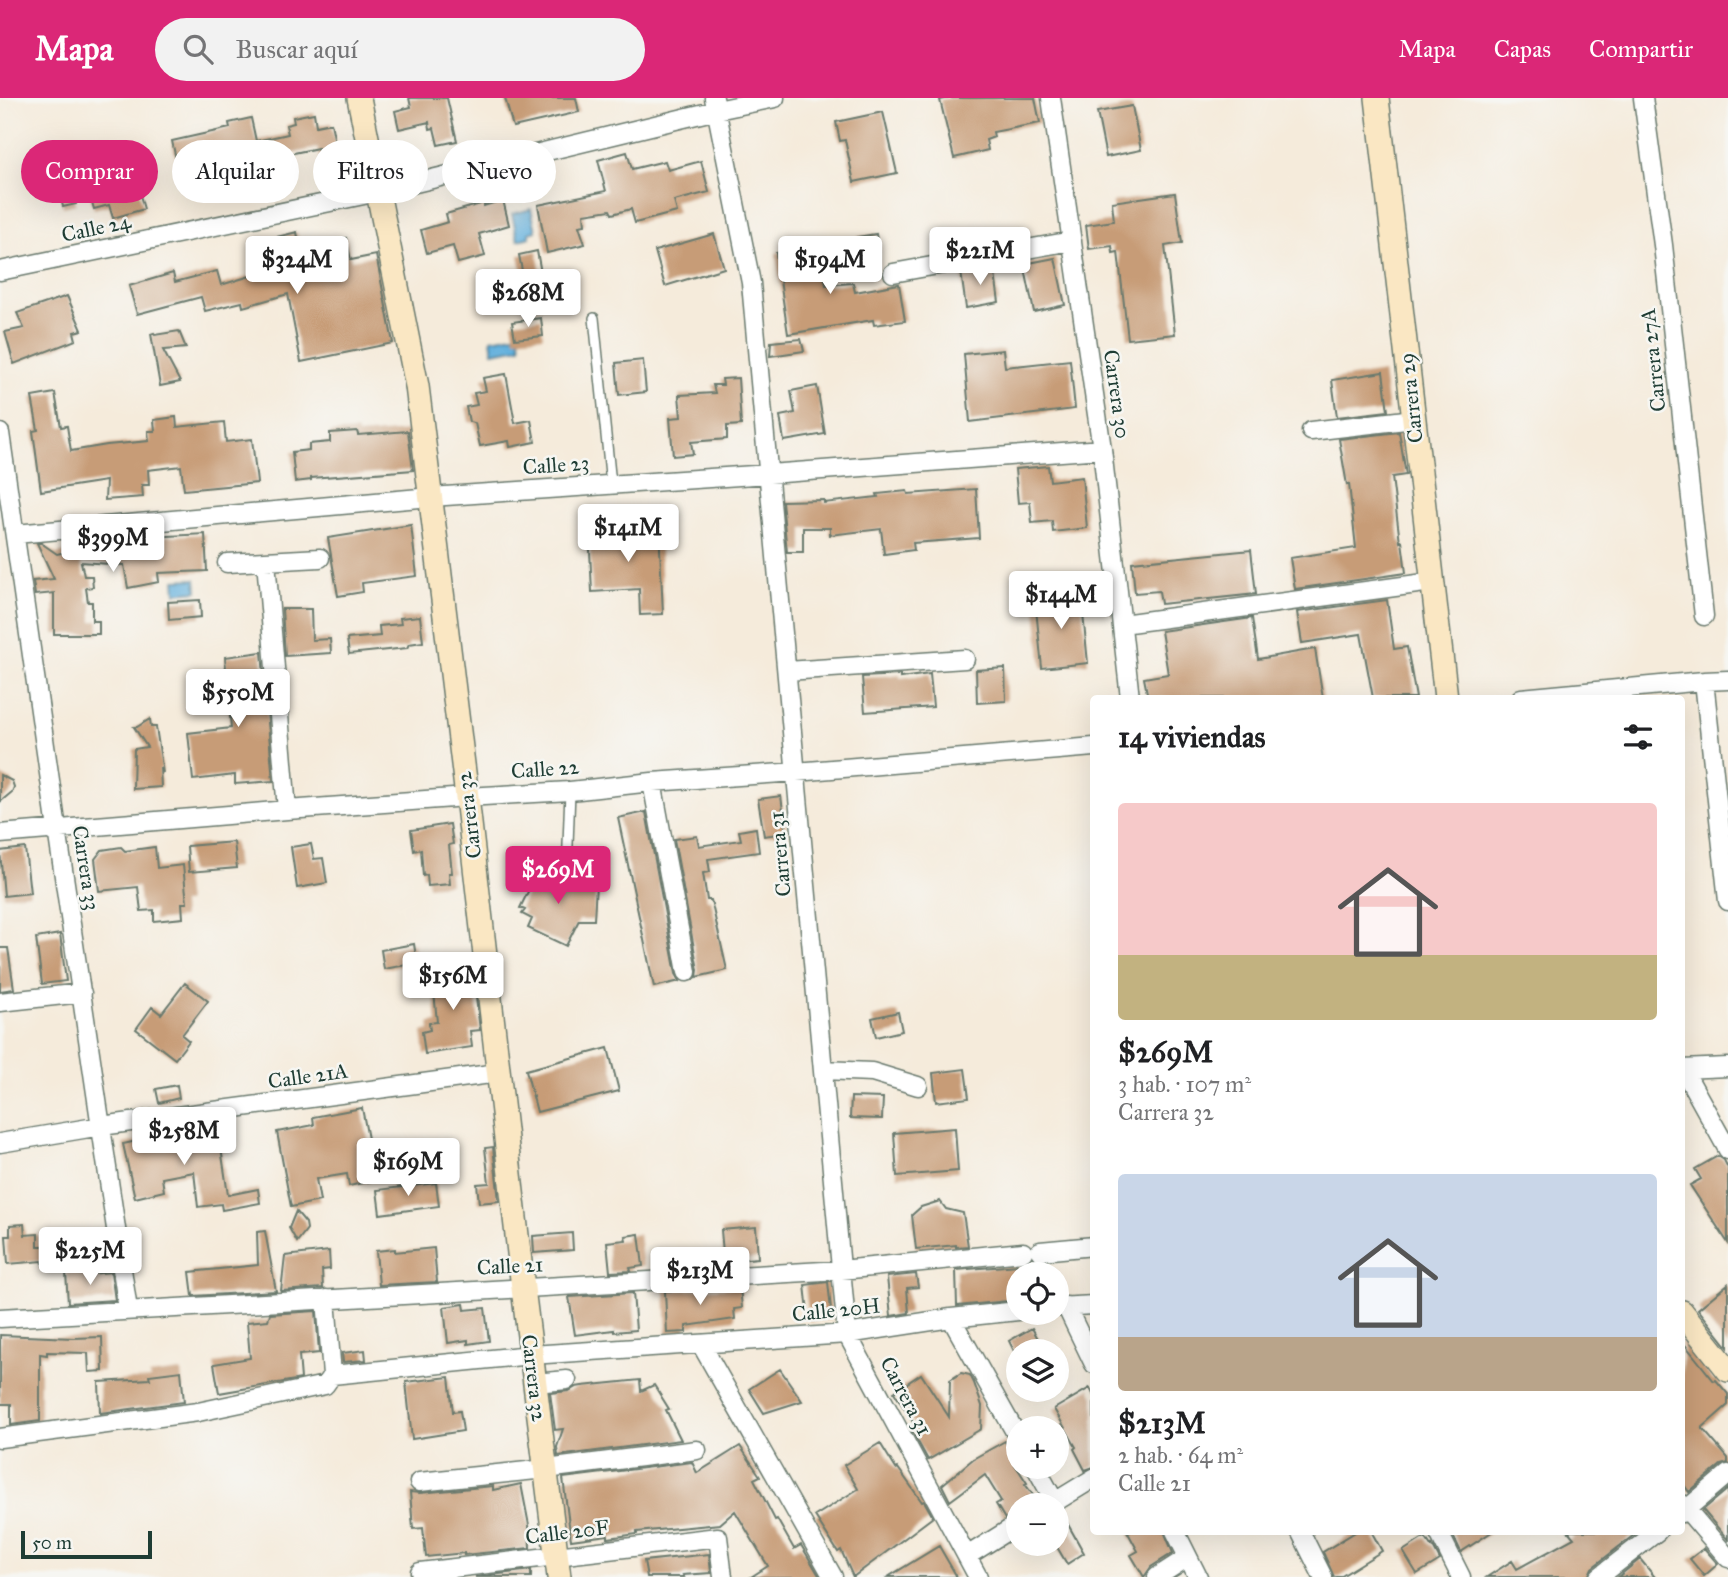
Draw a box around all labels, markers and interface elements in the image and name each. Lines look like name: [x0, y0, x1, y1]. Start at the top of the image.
search box: [155, 18, 645, 81]
text: Mapa: [35, 29, 113, 69]
icon: search: [179, 30, 217, 68]
text: Buscar aquí: [235, 33, 358, 65]
text: Mapa: [1399, 34, 1456, 64]
text: Capas: [1494, 34, 1551, 64]
text: Compartir: [1589, 34, 1693, 64]
chip: Comprar: [21, 140, 158, 203]
chip: Alquilar: [172, 140, 299, 203]
chip: Filtros: [313, 140, 428, 203]
chip: Nuevo: [442, 140, 556, 203]
street label: Calle 24: [59, 208, 134, 248]
pin: $221M: [931, 228, 1029, 287]
pin: $324M: [248, 236, 346, 296]
pin: $194M: [781, 236, 879, 296]
text: $221M: [945, 236, 1015, 264]
text: $324M: [262, 245, 332, 273]
text: $194M: [794, 245, 866, 273]
pin: $268M: [479, 270, 577, 329]
text: $268M: [492, 278, 564, 306]
street label: Carrera 27A: [1635, 307, 1671, 413]
street label: Carrera 30: [1098, 348, 1136, 440]
street label: Carrera 29: [1393, 352, 1429, 444]
street label: Calle 23: [522, 450, 590, 480]
pin: $141M: [579, 504, 677, 564]
text: $141M: [594, 513, 662, 541]
pin: $399M: [64, 514, 162, 574]
text: $399M: [77, 523, 149, 551]
pin: $144M: [1012, 572, 1110, 631]
text: $144M: [1025, 580, 1097, 608]
pin: $550M: [189, 670, 287, 729]
text: $550M: [202, 678, 274, 706]
icon: filters: [1619, 718, 1657, 756]
text: 14 viviendas: [1118, 719, 1266, 755]
street label: Calle 22: [510, 754, 581, 784]
street label: Carrera 32: [451, 769, 487, 860]
street label: Carrera 31: [763, 810, 797, 898]
street label: Carrera 33: [66, 824, 106, 912]
pin: $269M: [509, 846, 607, 906]
icon: home: [1325, 849, 1451, 975]
text: $269M: [522, 855, 595, 883]
pin: $156M: [404, 953, 502, 1012]
text: $156M: [419, 961, 487, 989]
text: $269M: [1118, 1034, 1213, 1070]
street label: Calle 21A: [266, 1058, 350, 1094]
text: 3 hab. · 107 m²: [1118, 1070, 1251, 1098]
text: Carrera 32: [1118, 1098, 1214, 1126]
pin: $258M: [135, 1108, 233, 1167]
text: $258M: [148, 1116, 220, 1144]
pin: $169M: [359, 1138, 457, 1198]
text: $169M: [373, 1147, 443, 1175]
icon: home: [1325, 1220, 1451, 1346]
pin: $225M: [41, 1228, 139, 1287]
text: $225M: [55, 1236, 125, 1264]
pin: $213M: [651, 1248, 749, 1307]
street label: Calle 21: [476, 1251, 544, 1281]
text: $213M: [666, 1256, 734, 1284]
map controls: [1006, 1262, 1069, 1556]
button: locate: [1006, 1262, 1069, 1325]
street label: Calle 20H: [791, 1292, 881, 1328]
street label: Carrera 32: [516, 1333, 552, 1424]
button: layers: [1006, 1339, 1069, 1402]
street label: Carrera 31: [874, 1352, 938, 1440]
text: $213M: [1118, 1405, 1206, 1441]
button: +: [1006, 1416, 1069, 1479]
text: 2 hab. · 64 m²: [1118, 1441, 1243, 1469]
text: Calle 21: [1118, 1469, 1191, 1497]
button: −: [1006, 1493, 1069, 1556]
street label: Calle 20F: [524, 1514, 611, 1550]
scale bar: [21, 1528, 152, 1560]
text: 50 m: [32, 1531, 72, 1554]

